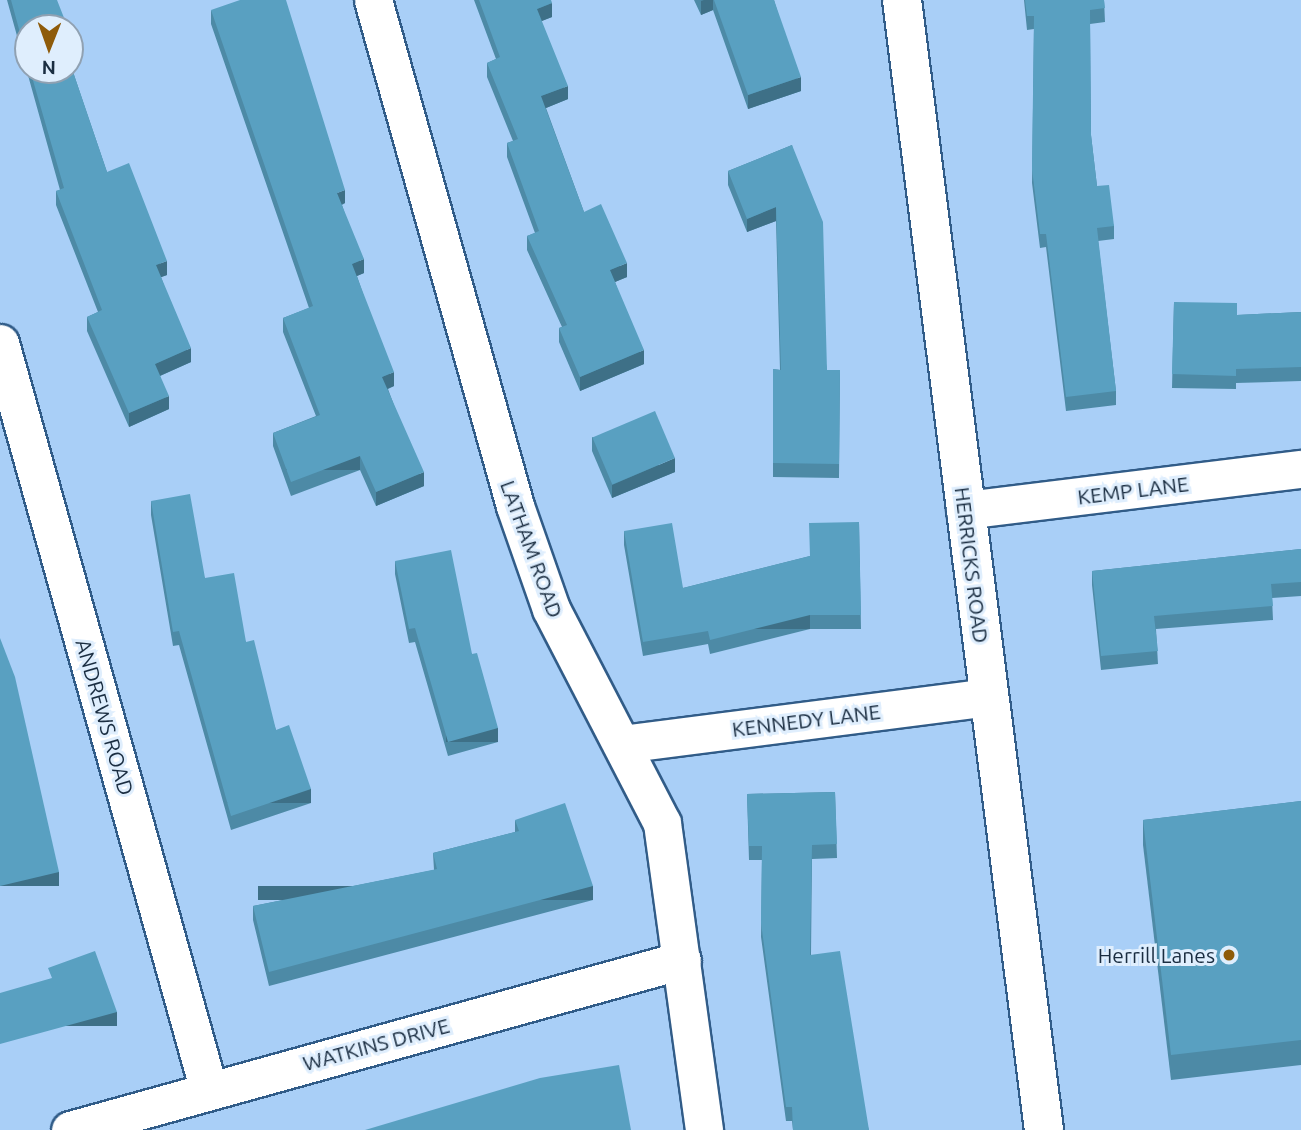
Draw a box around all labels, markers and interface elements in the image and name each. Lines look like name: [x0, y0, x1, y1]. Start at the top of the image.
north arrow: [14, 14, 84, 84]
text: N: [41, 57, 56, 79]
street label: KEMP LANE: [1076, 471, 1190, 509]
street label: LATHAM ROAD: [495, 477, 569, 621]
street label: HERRICKS ROAD: [950, 485, 994, 645]
street label: ANDREWS ROAD: [71, 636, 139, 798]
street label: KENNEDY LANE: [730, 698, 882, 742]
place label: Herrill Lanes: [1098, 942, 1215, 968]
marker: Herrill Lanes: [1221, 947, 1237, 963]
street label: WATKINS DRIVE: [300, 1012, 452, 1076]

